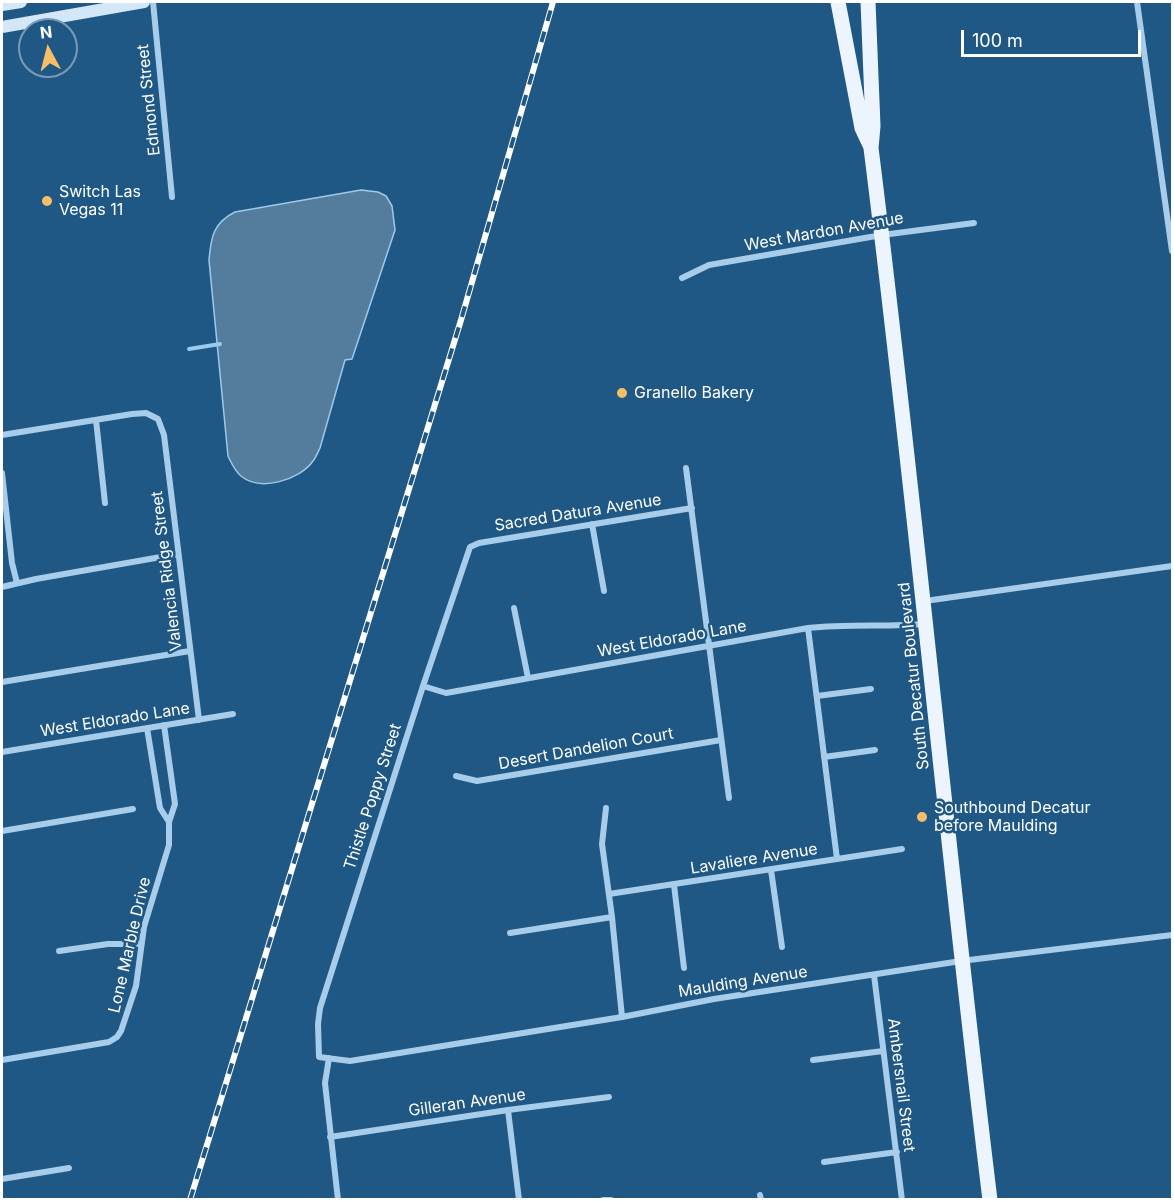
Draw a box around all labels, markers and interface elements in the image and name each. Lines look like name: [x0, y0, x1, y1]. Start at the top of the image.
north arrow: [18, 18, 78, 78]
scale bar: [964, 18, 1144, 56]
text: N: [39, 21, 53, 43]
text: 100 m: [972, 30, 1023, 51]
street label: Edmond Street: [134, 43, 164, 157]
place label: Switch Las Vegas 11: [59, 182, 141, 220]
marker: Switch Las Vegas 11: [40, 194, 54, 208]
street label: West Mardon Avenue: [743, 209, 905, 255]
place label: Granello Bakery: [634, 383, 754, 403]
marker: Granello Bakery: [615, 386, 629, 400]
street label: Valencia Ridge Street: [148, 490, 186, 652]
street label: Sacred Datura Avenue: [493, 490, 663, 536]
street label: South Decatur Boulevard: [895, 581, 933, 771]
street label: West Eldorado Lane: [596, 616, 748, 662]
street label: West Eldorado Lane: [39, 699, 191, 741]
street label: Thistle Poppy Street: [340, 721, 406, 873]
street label: Desert Dandelion Court: [497, 724, 675, 774]
place label: Southbound Decatur before Maulding: [934, 798, 1090, 836]
marker: Southbound Decatur before Maulding: [915, 810, 929, 824]
street label: Lavaliere Avenue: [689, 839, 819, 879]
street label: Lone Marble Drive: [105, 875, 155, 1015]
street label: Maulding Avenue: [677, 962, 809, 1002]
street label: Ambersnail Street: [883, 1017, 919, 1153]
street label: Gilleran Avenue: [407, 1085, 527, 1121]

